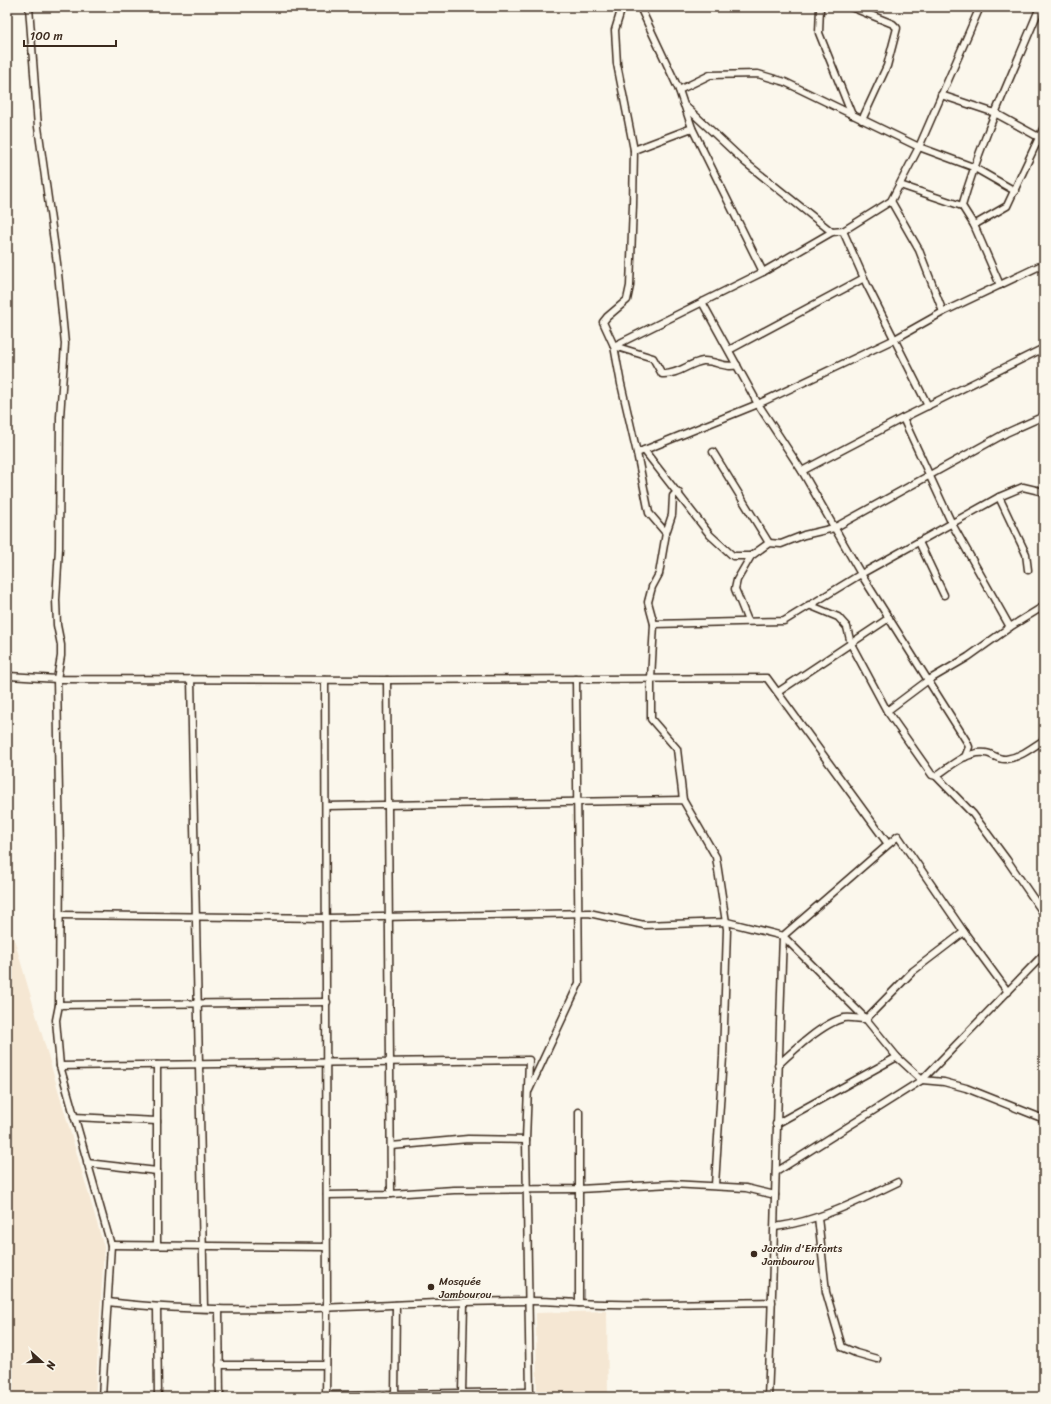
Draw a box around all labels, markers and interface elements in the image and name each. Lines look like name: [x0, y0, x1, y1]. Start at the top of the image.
scale bar: [24, 22, 116, 48]
text: 100 m: [30, 25, 63, 47]
place label: Jardin d'Enfants Jambourou: [761, 1239, 843, 1271]
marker: Jardin d'Enfants Jambourou: [749, 1249, 759, 1259]
place label: Mosquée Jambourou: [438, 1272, 492, 1304]
marker: Mosquée Jambourou: [426, 1282, 436, 1292]
north arrow: [22, 1342, 62, 1382]
text: N: [40, 1358, 61, 1373]

